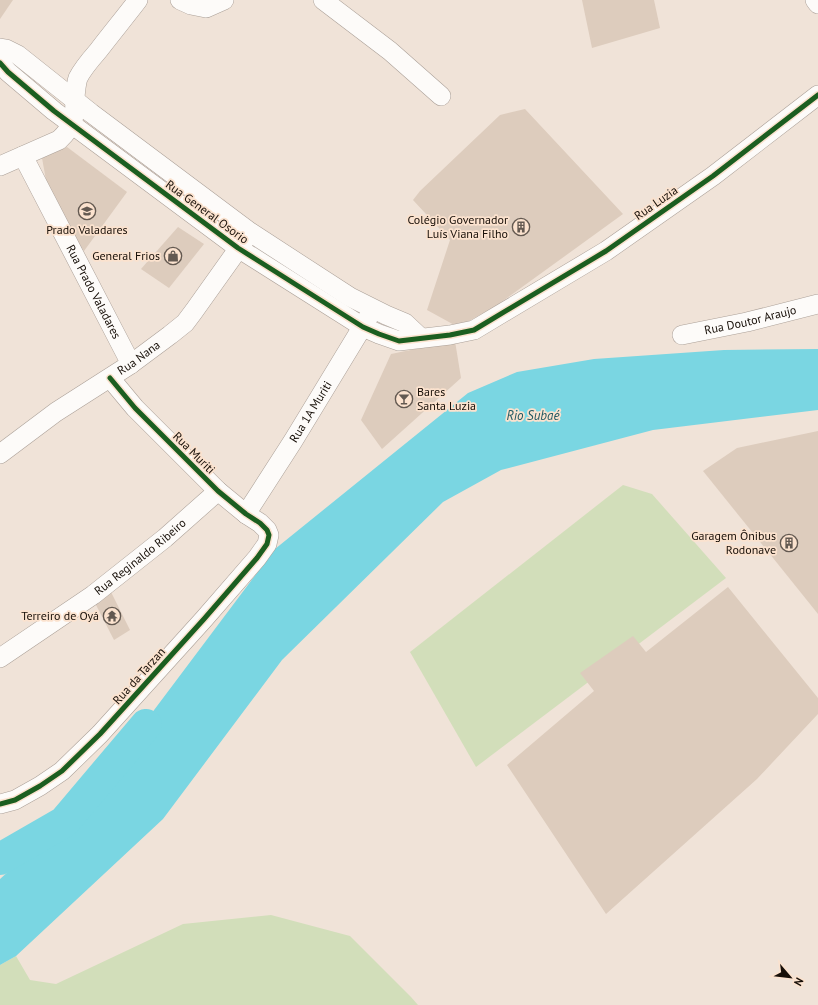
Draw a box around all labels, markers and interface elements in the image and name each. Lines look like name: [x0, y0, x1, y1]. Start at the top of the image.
street label: Rua General Osorio: [163, 176, 252, 247]
street label: Rua Luzia: [631, 182, 680, 223]
school or university icon: Prado Valadares: [77, 201, 97, 221]
place label: Colégio Governador Luís Viana Filho: [407, 212, 508, 241]
building icon: Colégio Governador Luís Viana Filho: [511, 217, 531, 237]
place label: Prado Valadares: [46, 222, 128, 237]
street label: Rua Prado Valadares: [63, 242, 125, 341]
shop icon: General Frios: [163, 246, 183, 266]
place label: General Frios: [92, 248, 160, 263]
street label: Rua Doutor Araujo: [703, 302, 798, 337]
street label: Rua Nana: [114, 337, 163, 378]
street label: Rua 1A Muriti: [286, 378, 335, 445]
place label: Bares Santa Luzia: [417, 384, 476, 413]
bar icon: Bares Santa Luzia: [394, 389, 414, 409]
water label: Rio Subaé: [507, 407, 559, 424]
street label: Rua Muriti: [170, 429, 218, 477]
street label: Rua Reginaldo Ribeiro: [91, 515, 189, 598]
place label: Garagem Ônibus Rodonave: [691, 528, 776, 557]
building icon: Garagem Ônibus Rodonave: [779, 533, 799, 553]
temple icon: Terreiro de Oyá: [102, 606, 122, 626]
place label: Terreiro de Oyá: [21, 608, 99, 623]
street label: Rua da Tarzan: [109, 644, 168, 707]
north arrow: [770, 957, 810, 997]
text: N: [791, 975, 807, 988]

